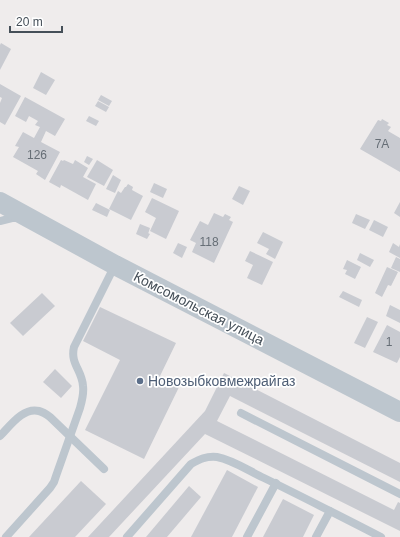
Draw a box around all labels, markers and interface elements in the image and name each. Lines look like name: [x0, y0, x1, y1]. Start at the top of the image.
scale bar: [10, 8, 62, 34]
text: 20 m: [16, 15, 43, 29]
house number: 7А: [375, 137, 389, 151]
house number: 126: [27, 148, 47, 162]
house number: 118: [199, 235, 219, 249]
street label: Комсомольская улица: [131, 268, 267, 348]
house number: 1: [386, 335, 393, 349]
place label: Новозыбковмежрайгаз: [148, 373, 296, 389]
marker: Новозыбковмежрайгаз: [135, 376, 145, 386]

